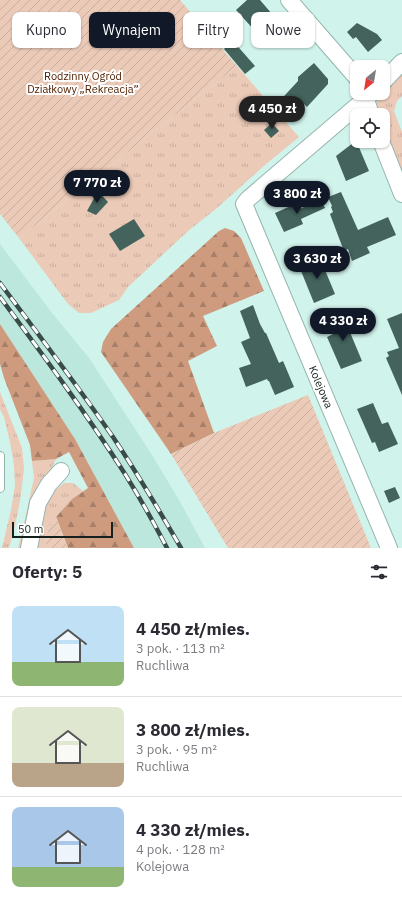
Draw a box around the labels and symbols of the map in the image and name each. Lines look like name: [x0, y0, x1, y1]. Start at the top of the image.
north arrow: [350, 60, 390, 100]
park label: Rodzinny Ogród Działkowy „Rekreacja”: [27, 69, 139, 96]
pin: 4 450 zł: [231, 96, 313, 130]
pin: 7 770 zł: [56, 170, 138, 204]
pin: 3 800 zł: [256, 181, 338, 215]
pin: 3 630 zł: [276, 246, 358, 280]
pin: 4 330 zł: [302, 308, 384, 342]
street label: Kolejowa: [306, 364, 336, 411]
scale bar: [12, 520, 113, 539]

